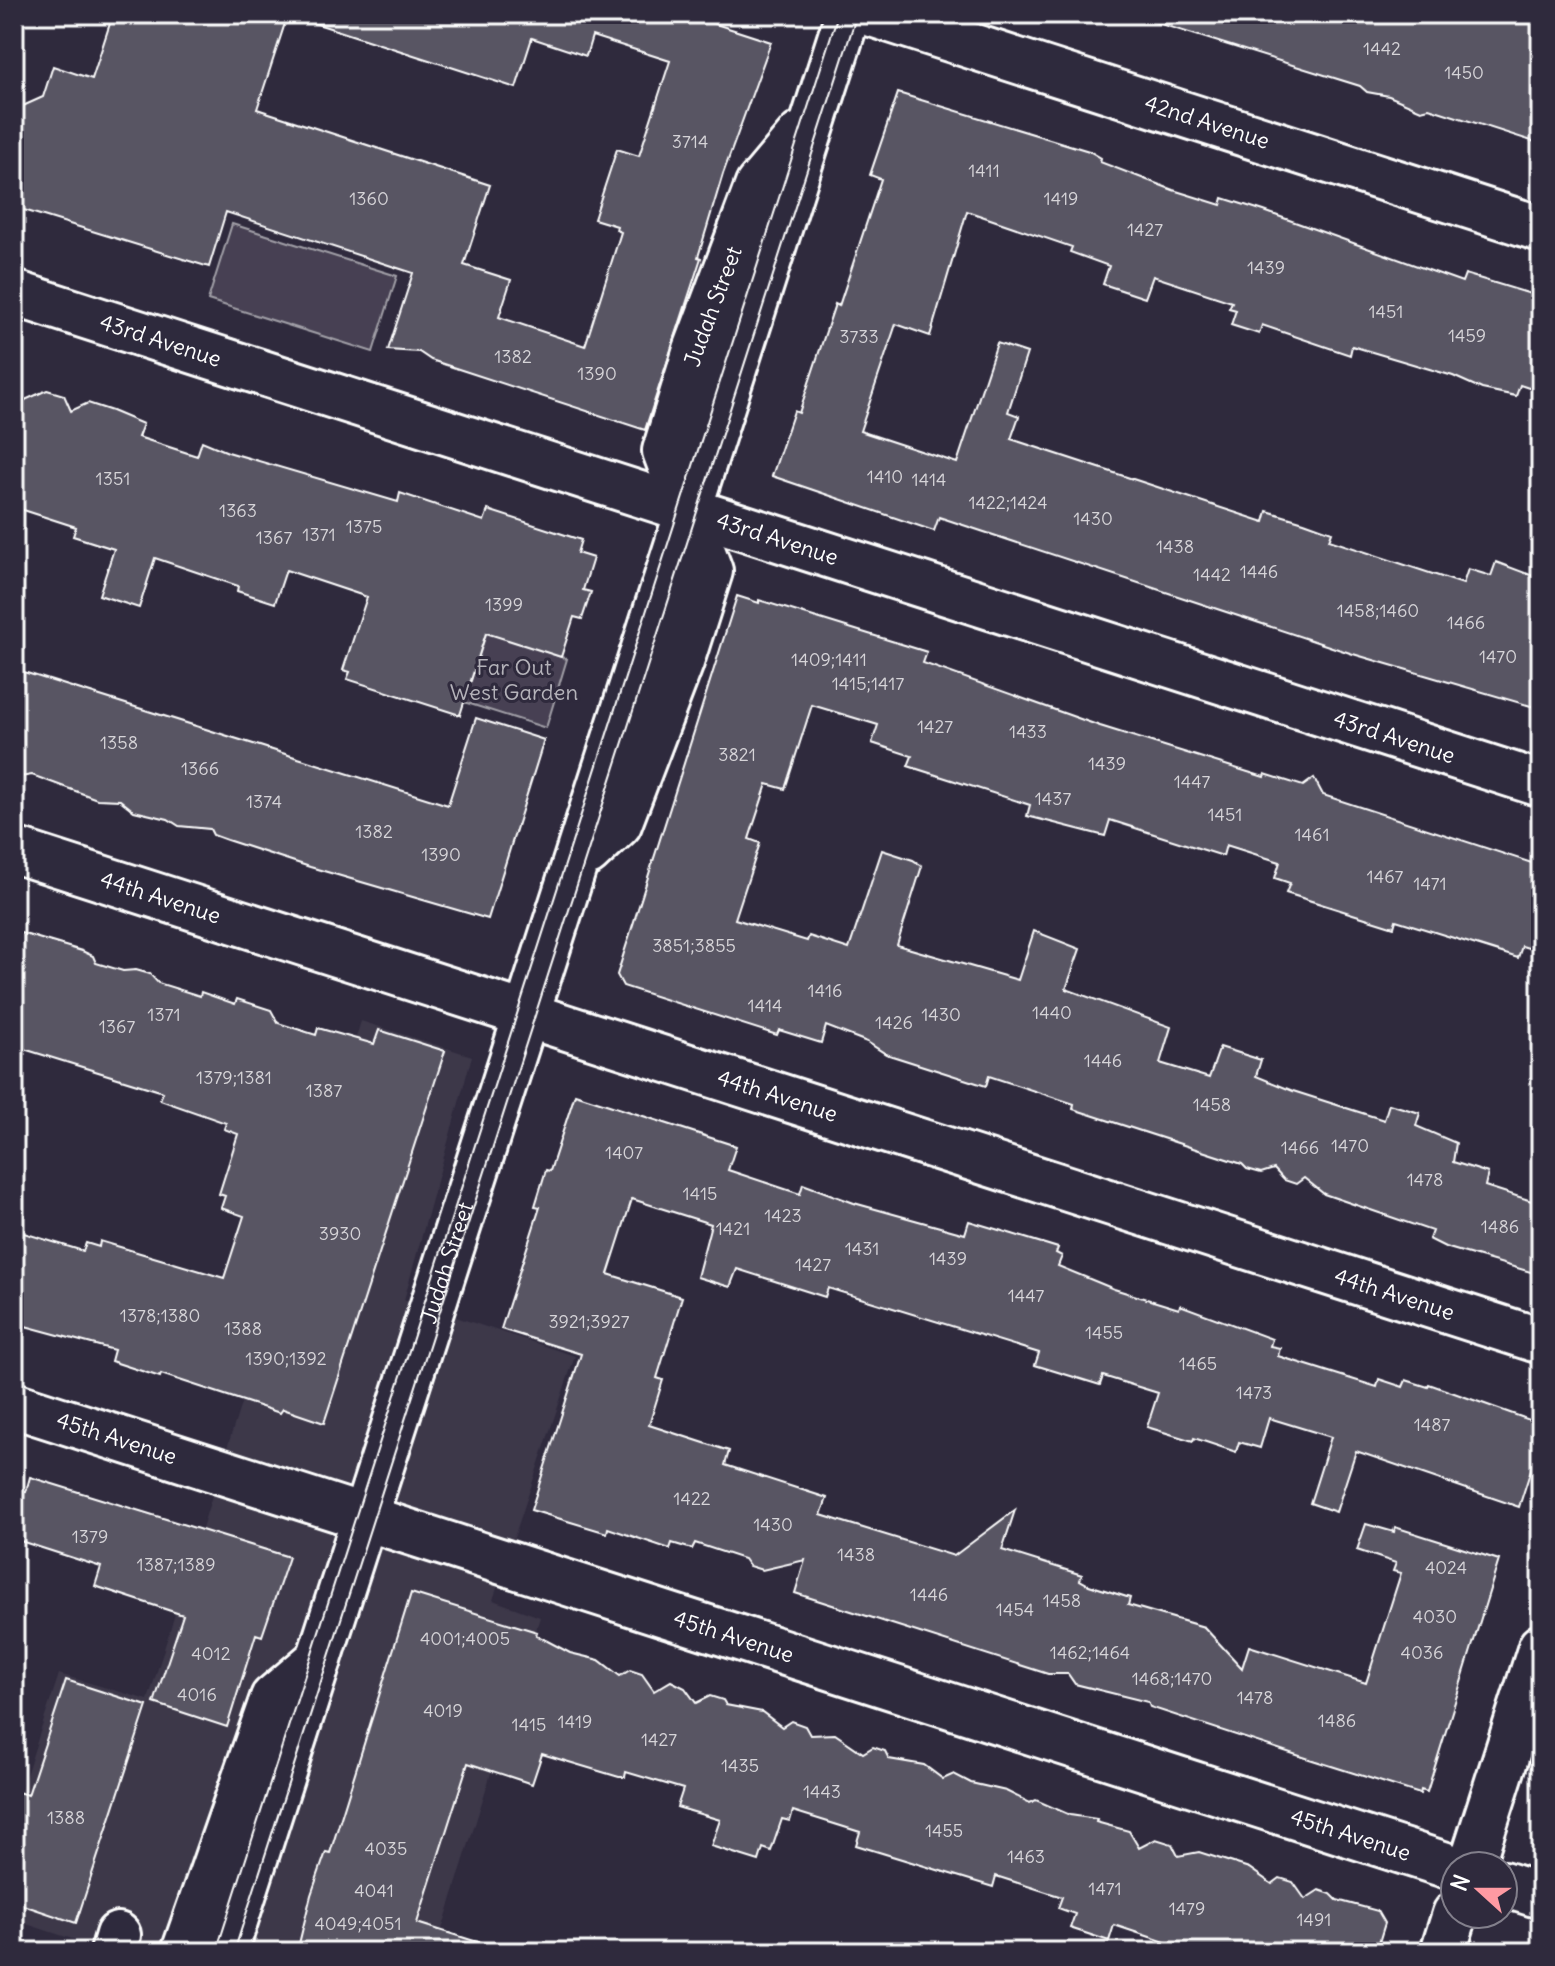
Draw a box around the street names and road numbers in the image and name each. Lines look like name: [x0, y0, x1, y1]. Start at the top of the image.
street label: 42nd Avenue: [1141, 89, 1273, 155]
street label: Judah Street: [678, 242, 748, 370]
street label: 43rd Avenue: [96, 308, 225, 373]
street label: 43rd Avenue: [713, 506, 842, 571]
street label: 43rd Avenue: [1330, 704, 1459, 769]
street label: 44th Avenue: [97, 865, 224, 930]
street label: 44th Avenue: [714, 1063, 841, 1128]
street label: Judah Street: [414, 1198, 479, 1327]
street label: 44th Avenue: [1331, 1261, 1458, 1326]
street label: 45th Avenue: [53, 1406, 180, 1470]
street label: 45th Avenue: [670, 1604, 797, 1669]
street label: 45th Avenue: [1287, 1802, 1414, 1867]

